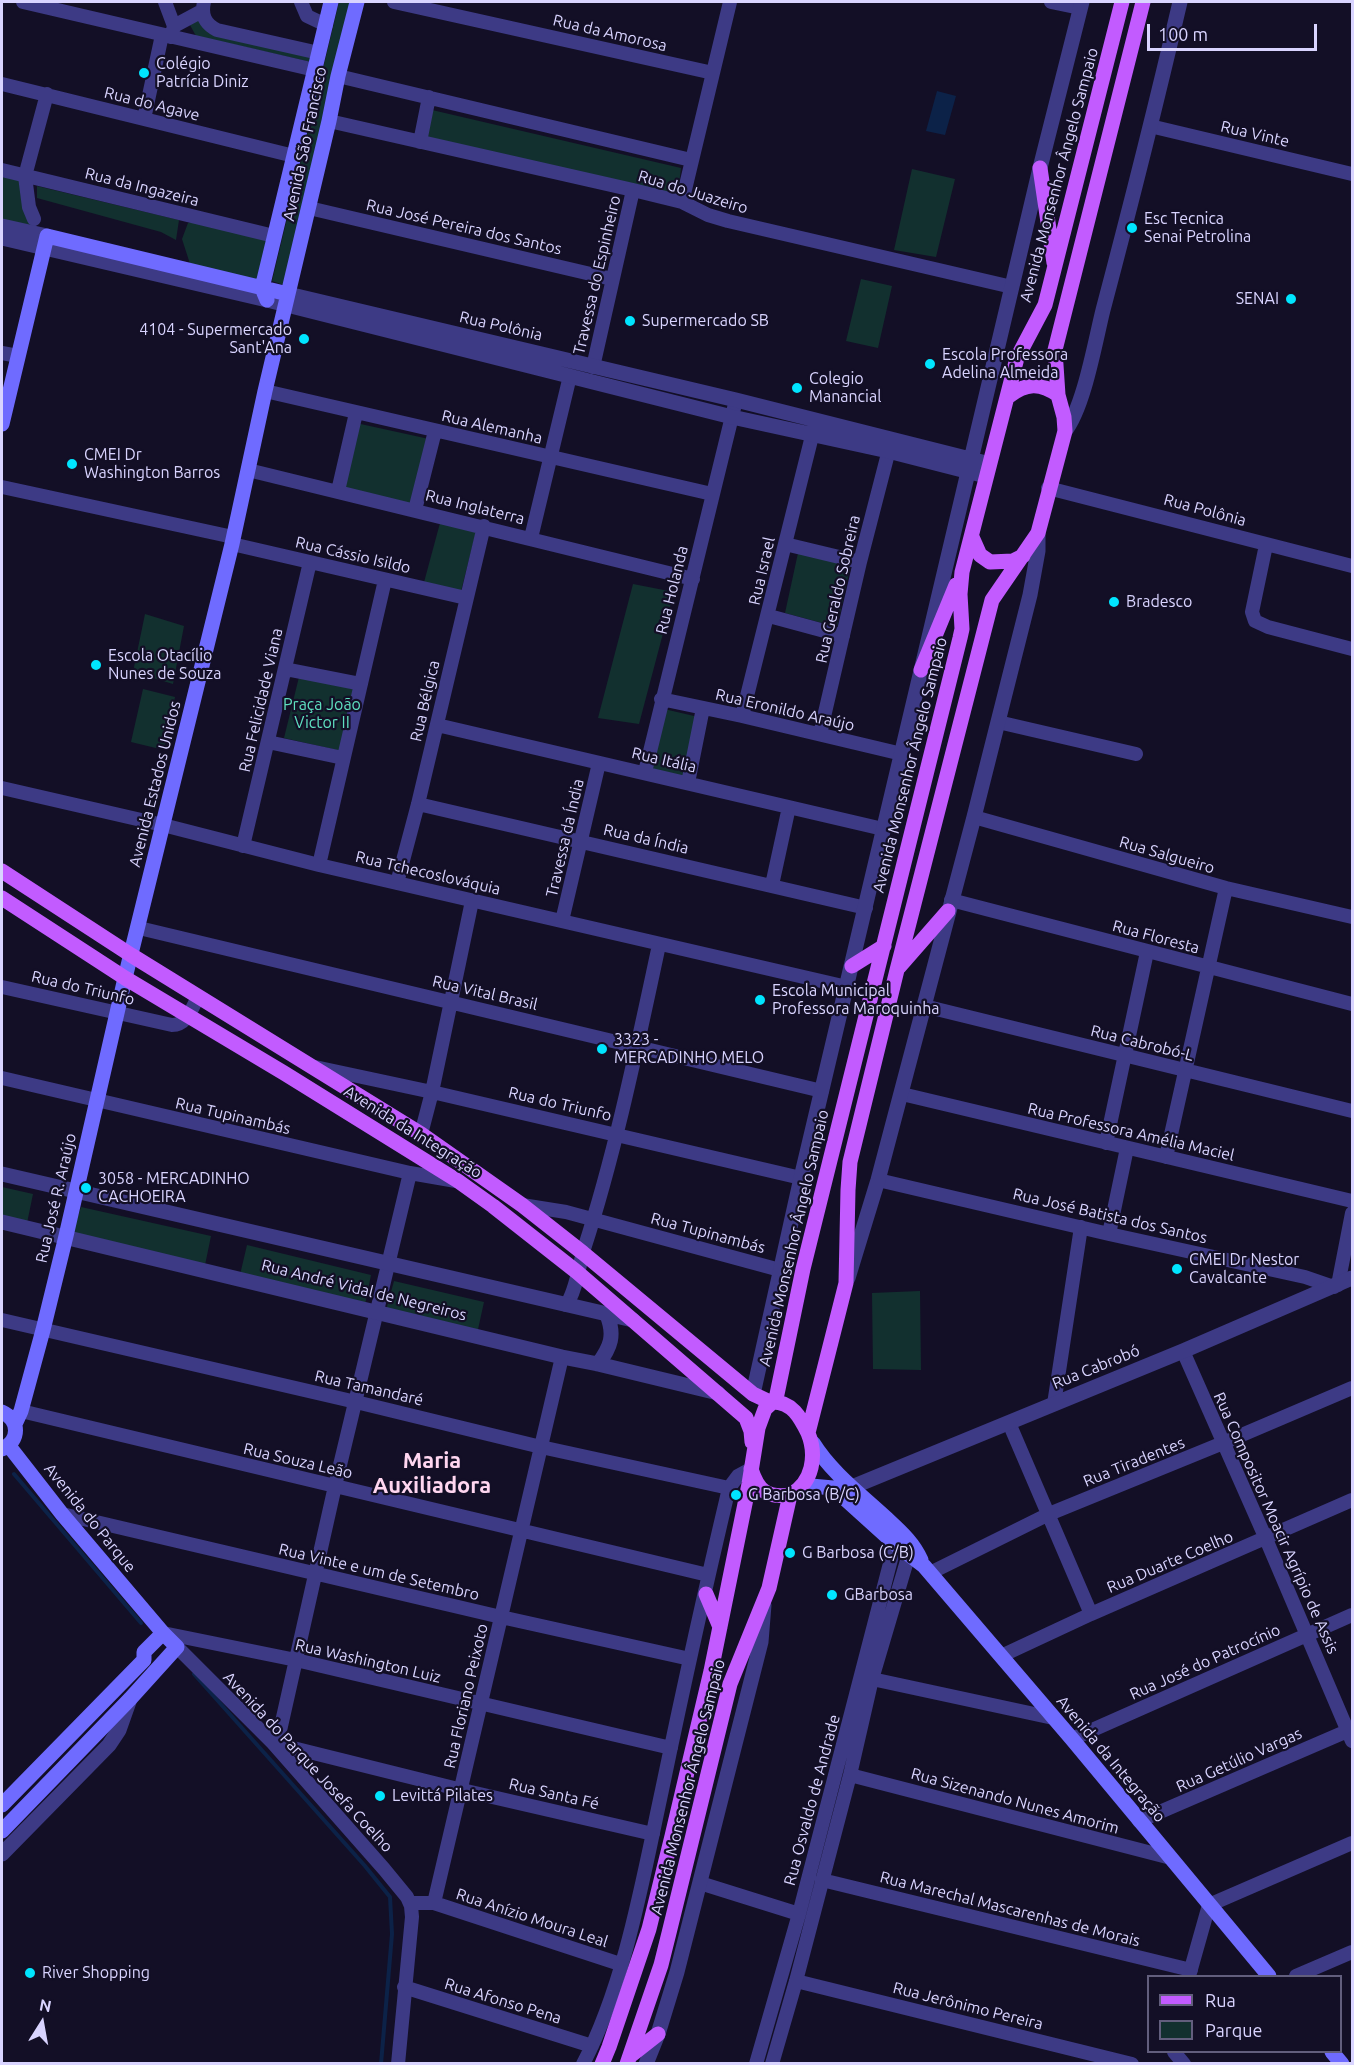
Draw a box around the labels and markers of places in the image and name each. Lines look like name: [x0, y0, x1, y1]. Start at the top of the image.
place label: Colégio Patrícia Diniz: [156, 54, 249, 92]
marker: Colégio Patrícia Diniz: [137, 66, 151, 80]
place label: Esc Tecnica Senai Petrolina: [1144, 209, 1251, 247]
marker: Esc Tecnica Senai Petrolina: [1125, 221, 1139, 235]
place label: SENAI: [1236, 289, 1279, 309]
marker: SENAI: [1284, 292, 1298, 306]
place label: Supermercado SB: [642, 311, 769, 331]
marker: Supermercado SB: [623, 314, 637, 328]
place label: 4104 - Supermercado Sant'Ana: [139, 320, 292, 358]
marker: 4104 - Supermercado Sant'Ana: [297, 332, 311, 346]
place label: Escola Professora Adelina Almeida: [942, 345, 1068, 383]
marker: Escola Professora Adelina Almeida: [923, 357, 937, 371]
place label: Colegio Manancial: [809, 369, 881, 407]
marker: Colegio Manancial: [790, 381, 804, 395]
place label: CMEI Dr Washington Barros: [84, 445, 220, 483]
marker: CMEI Dr Washington Barros: [65, 457, 79, 471]
place label: Bradesco: [1126, 592, 1192, 612]
marker: Bradesco: [1107, 595, 1121, 609]
place label: Escola Otacílio Nunes de Souza: [108, 646, 221, 684]
marker: Escola Otacílio Nunes de Souza: [89, 658, 103, 672]
place label: Escola Municipal Professora Maroquinha: [772, 981, 939, 1019]
marker: Escola Municipal Professora Maroquinha: [753, 993, 767, 1007]
place label: 3323 - MERCADINHO MELO: [614, 1030, 764, 1068]
marker: 3323 - MERCADINHO MELO: [595, 1042, 609, 1056]
place label: 3058 - MERCADINHO CACHOEIRA: [98, 1169, 250, 1207]
marker: 3058 - MERCADINHO CACHOEIRA: [79, 1181, 93, 1195]
place label: CMEI Dr Nestor Cavalcante: [1189, 1250, 1299, 1288]
marker: CMEI Dr Nestor Cavalcante: [1170, 1262, 1184, 1276]
place label: G Barbosa (B/C): [748, 1485, 860, 1505]
marker: G Barbosa (B/C): [729, 1488, 743, 1502]
place label: G Barbosa (C/B): [802, 1543, 914, 1563]
marker: G Barbosa (C/B): [783, 1546, 797, 1560]
place label: GBarbosa: [844, 1585, 913, 1605]
marker: GBarbosa: [825, 1588, 839, 1602]
place label: Levittá Pilates: [392, 1786, 493, 1806]
marker: Levittá Pilates: [373, 1789, 387, 1803]
place label: River Shopping: [42, 1963, 150, 1983]
marker: River Shopping: [23, 1966, 37, 1980]

